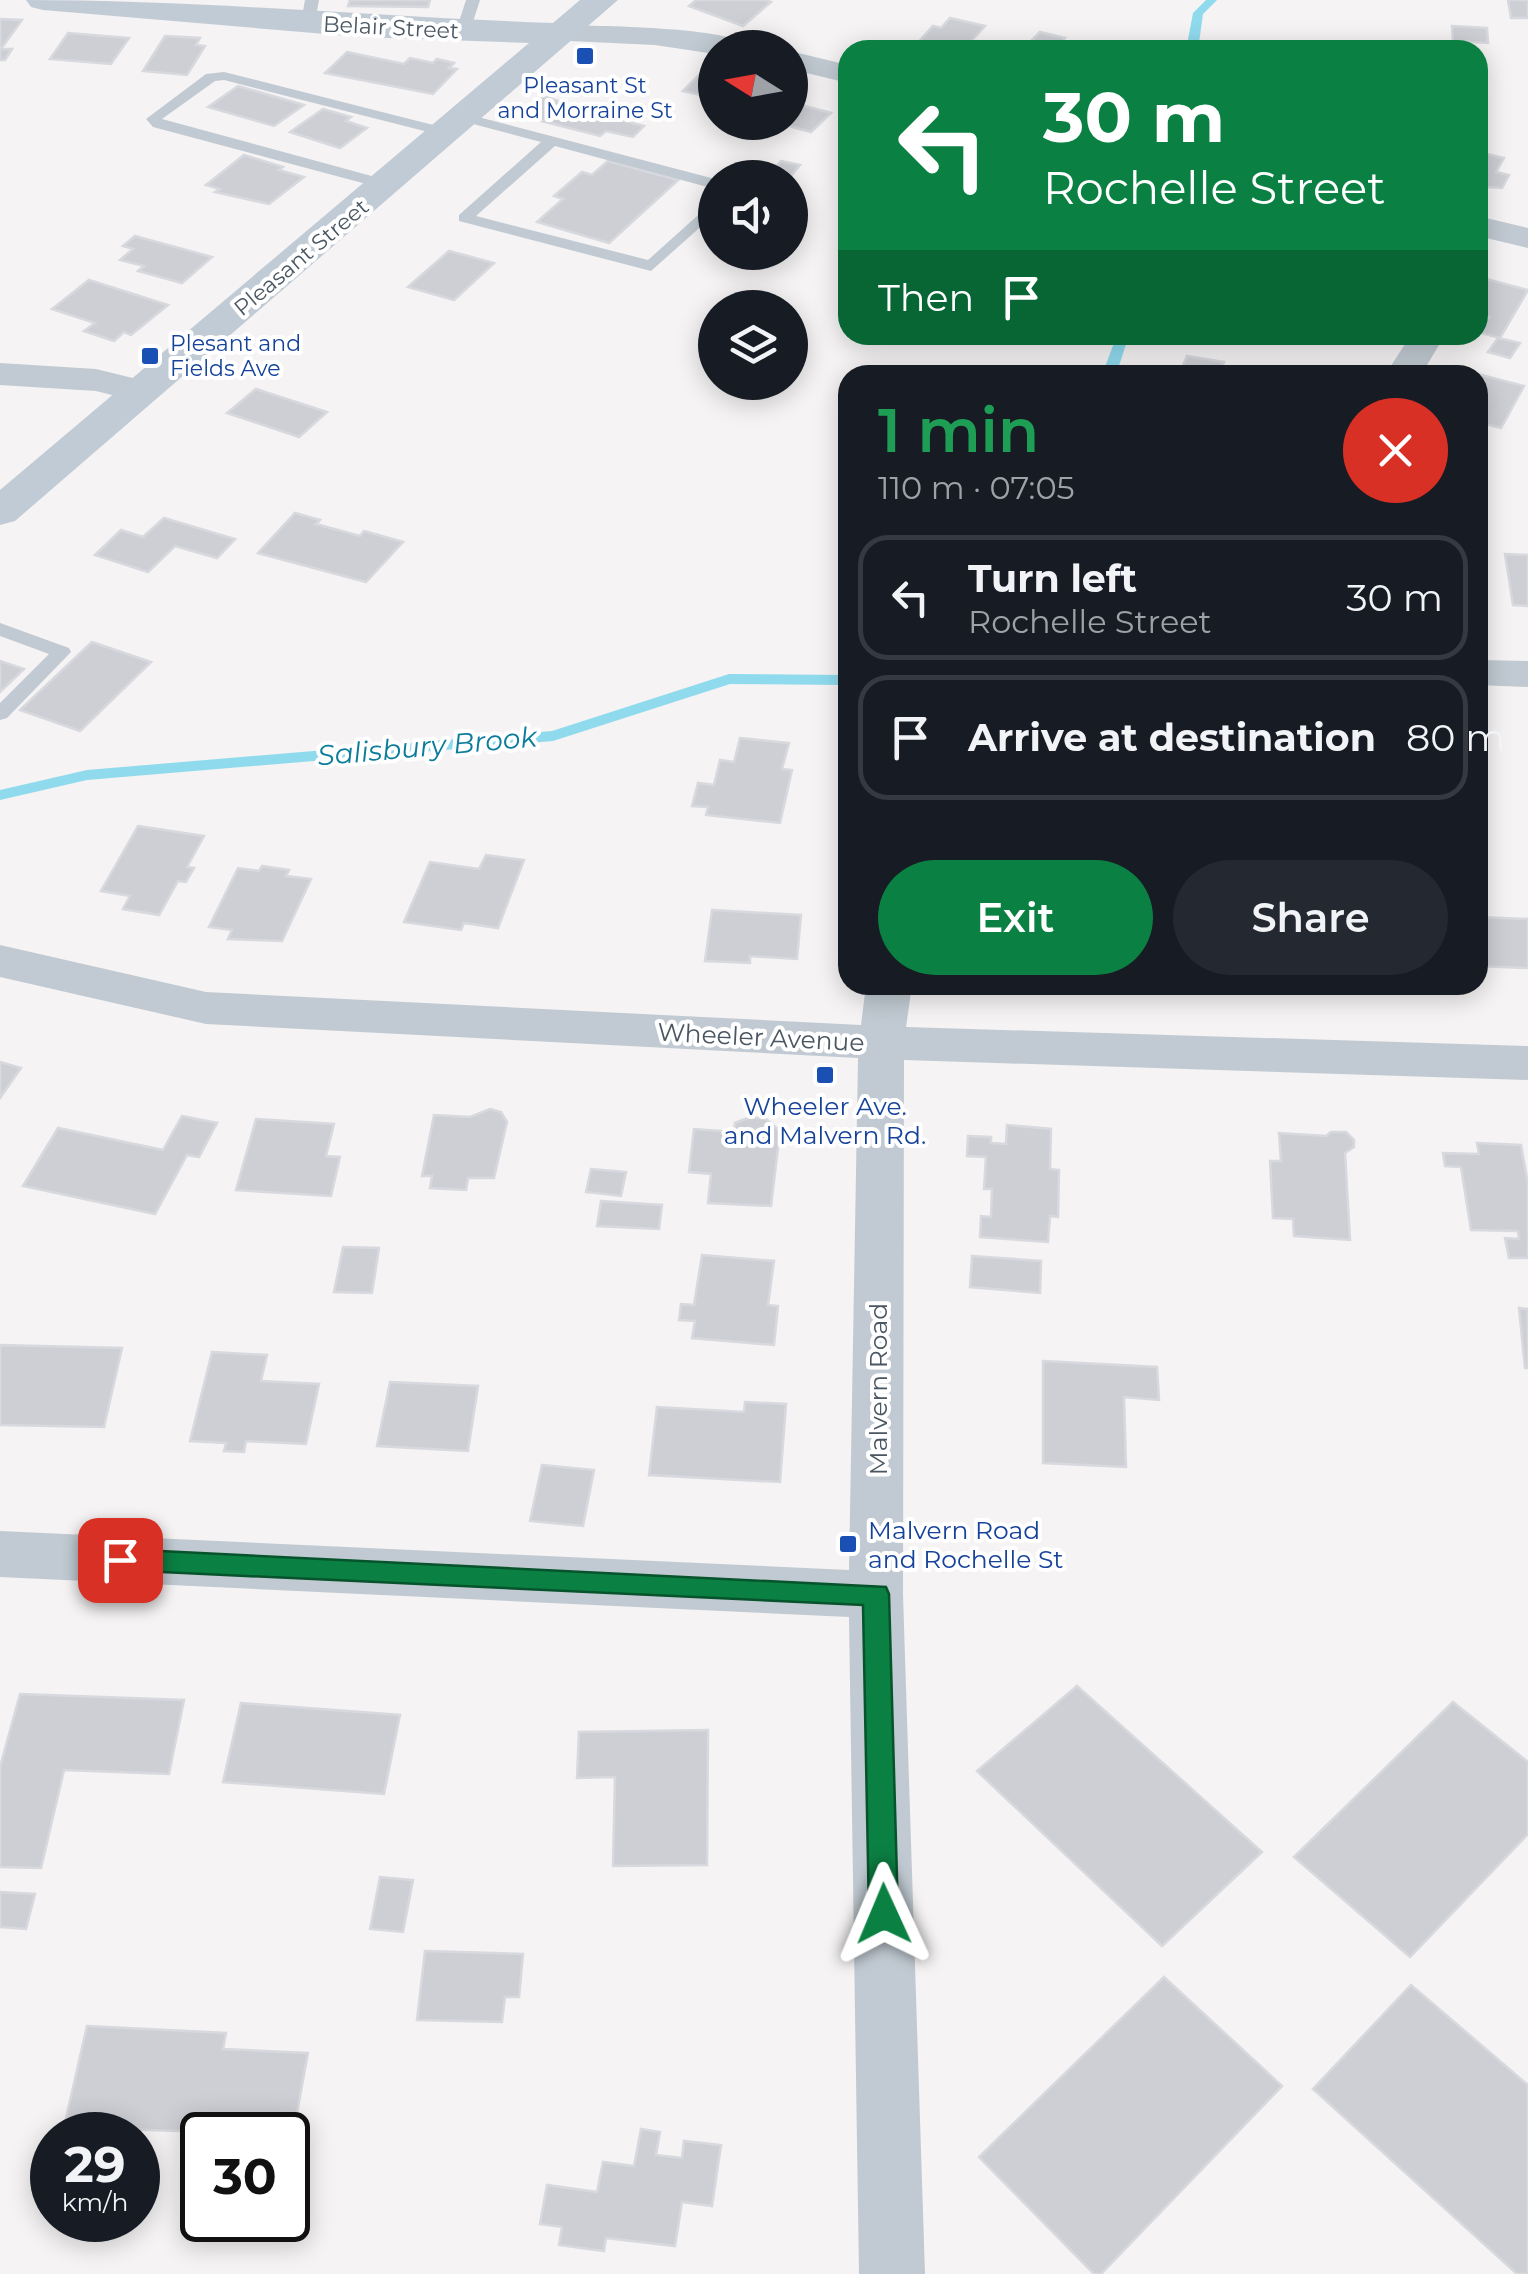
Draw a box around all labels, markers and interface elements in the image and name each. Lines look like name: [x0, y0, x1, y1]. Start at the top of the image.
street label: Belair Street: [322, 10, 460, 45]
north arrow: [698, 30, 808, 140]
map controls: [698, 30, 808, 400]
marker: Pleasant St and Morraine St: [574, 45, 596, 67]
place label: Pleasant St and Morraine St: [497, 72, 673, 124]
text: 30 m: [1043, 74, 1225, 160]
icon: left: [878, 80, 1008, 210]
button: sound: [698, 160, 808, 270]
text: Rochelle Street: [1043, 160, 1386, 215]
street label: Pleasant Street: [229, 193, 374, 322]
icon: arrive: [994, 270, 1049, 325]
text: Then: [878, 274, 974, 321]
button: layers: [698, 290, 808, 400]
place label: Plesant and Fields Ave: [170, 330, 301, 382]
marker: Plesant and Fields Ave: [139, 345, 161, 367]
text: 1 min: [878, 394, 1039, 467]
button: close: [1343, 398, 1448, 503]
text: 110 m · 07:05: [878, 468, 1075, 507]
text: Turn left: [968, 555, 1137, 602]
icon: left: [883, 570, 938, 625]
text: 30 m: [1346, 574, 1443, 621]
text: Rochelle Street: [968, 602, 1212, 641]
icon: arrive: [883, 710, 938, 765]
text: Arrive at destination: [968, 714, 1376, 761]
text: 80 m: [1406, 714, 1506, 761]
water label: Salisbury Brook: [316, 719, 539, 773]
button: Exit: [878, 860, 1153, 975]
button: Share: [1173, 860, 1448, 975]
street label: Wheeler Avenue: [657, 1017, 865, 1057]
marker: Wheeler Ave. and Malvern Rd.: [814, 1064, 836, 1086]
place label: Wheeler Ave. and Malvern Rd.: [724, 1091, 926, 1150]
street label: Malvern Road: [863, 1303, 893, 1475]
place label: Malvern Road and Rochelle St: [868, 1515, 1063, 1574]
pin: [78, 1518, 163, 1603]
icon: arrive: [93, 1533, 148, 1588]
marker: Malvern Road and Rochelle St: [837, 1533, 859, 1555]
position arrow: [832, 1862, 936, 1966]
speed limit sign: 30: [180, 2112, 310, 2242]
text: 29: [64, 2134, 126, 2195]
text: km/h: [62, 2187, 128, 2217]

